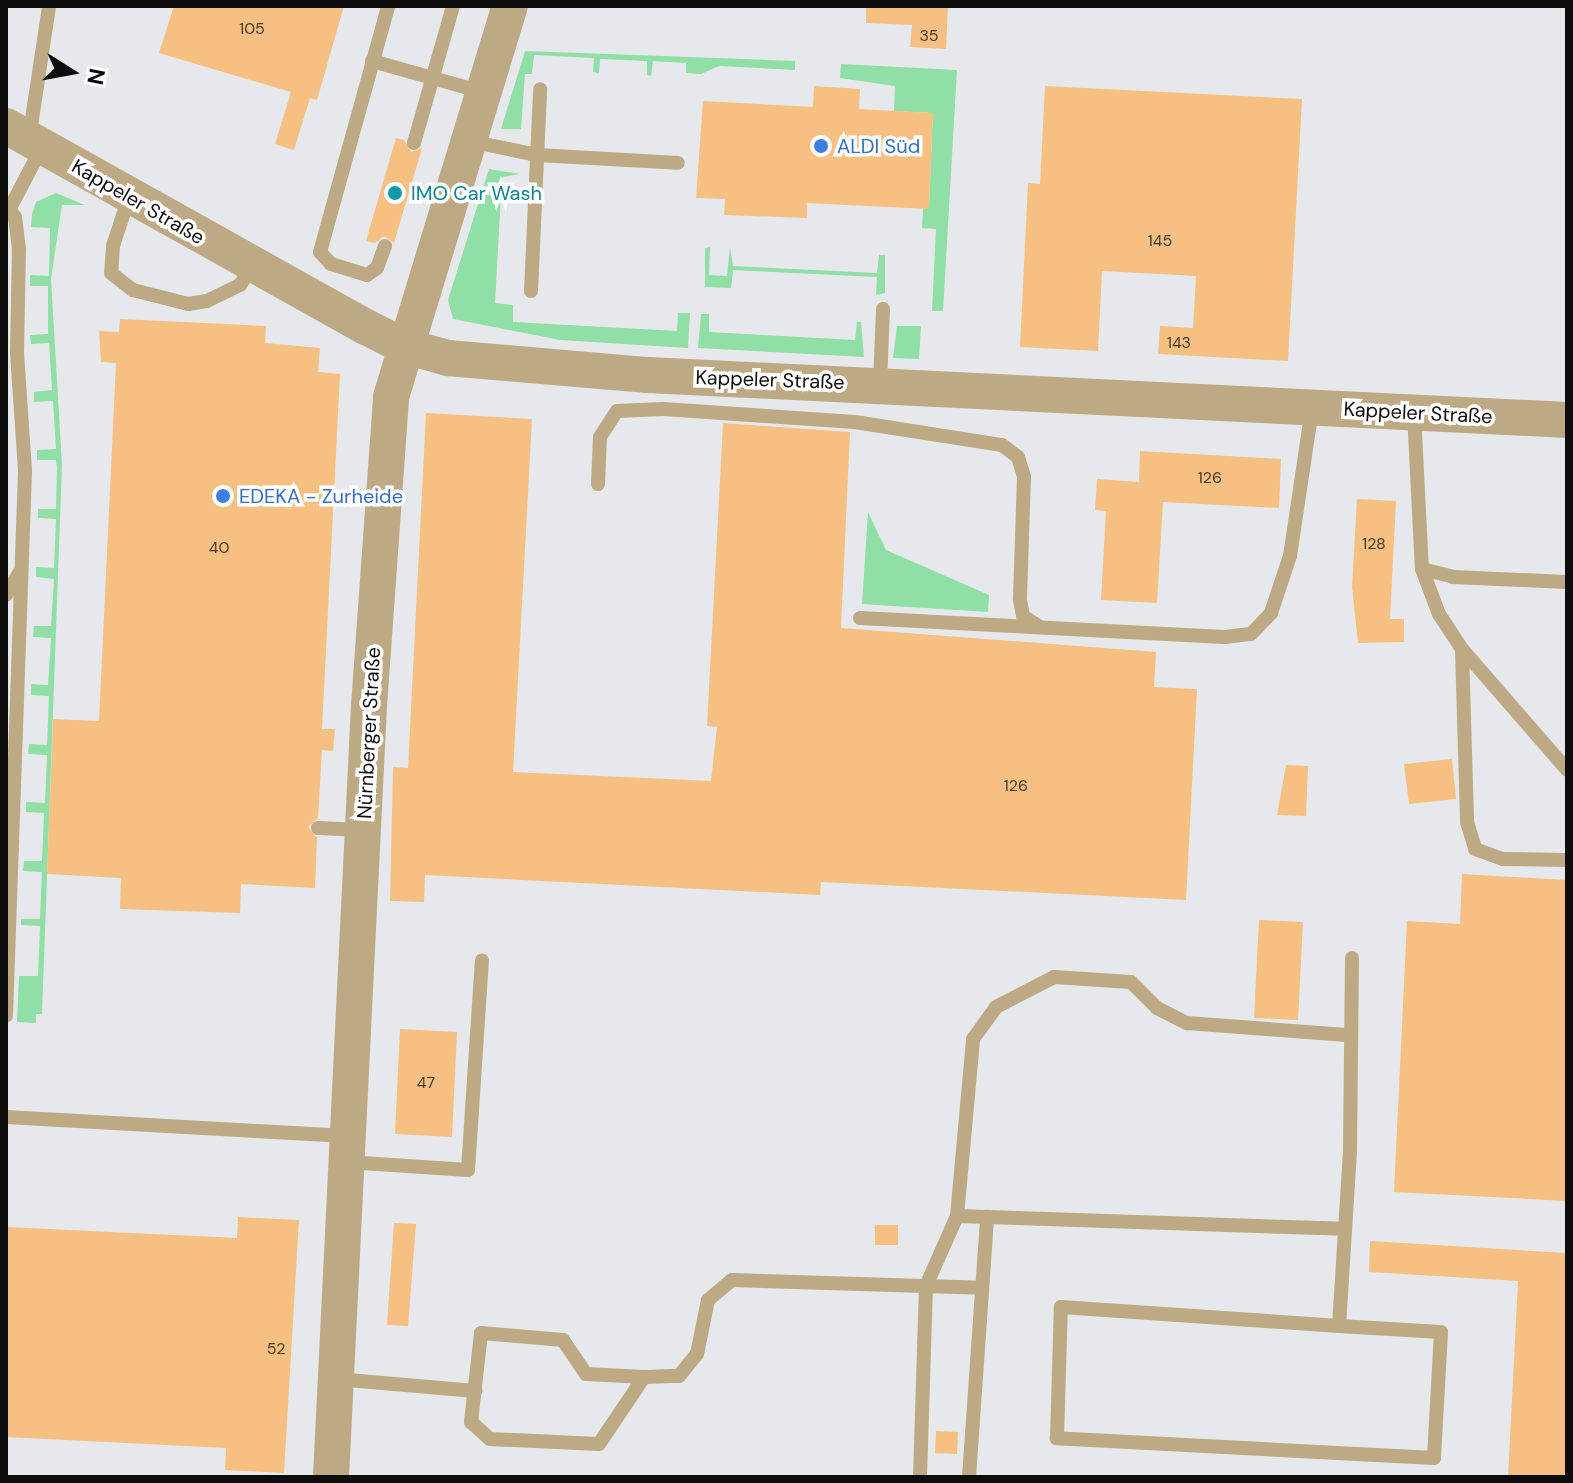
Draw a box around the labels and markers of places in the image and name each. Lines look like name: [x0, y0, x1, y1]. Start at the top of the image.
place label: ALDI Süd: [837, 134, 920, 158]
marker: ALDI Süd: [812, 137, 830, 155]
place label: IMO Car Wash: [411, 181, 542, 205]
marker: IMO Car Wash: [386, 184, 404, 202]
place label: EDEKA - Zurheide: [239, 484, 403, 508]
marker: EDEKA - Zurheide: [214, 487, 232, 505]

